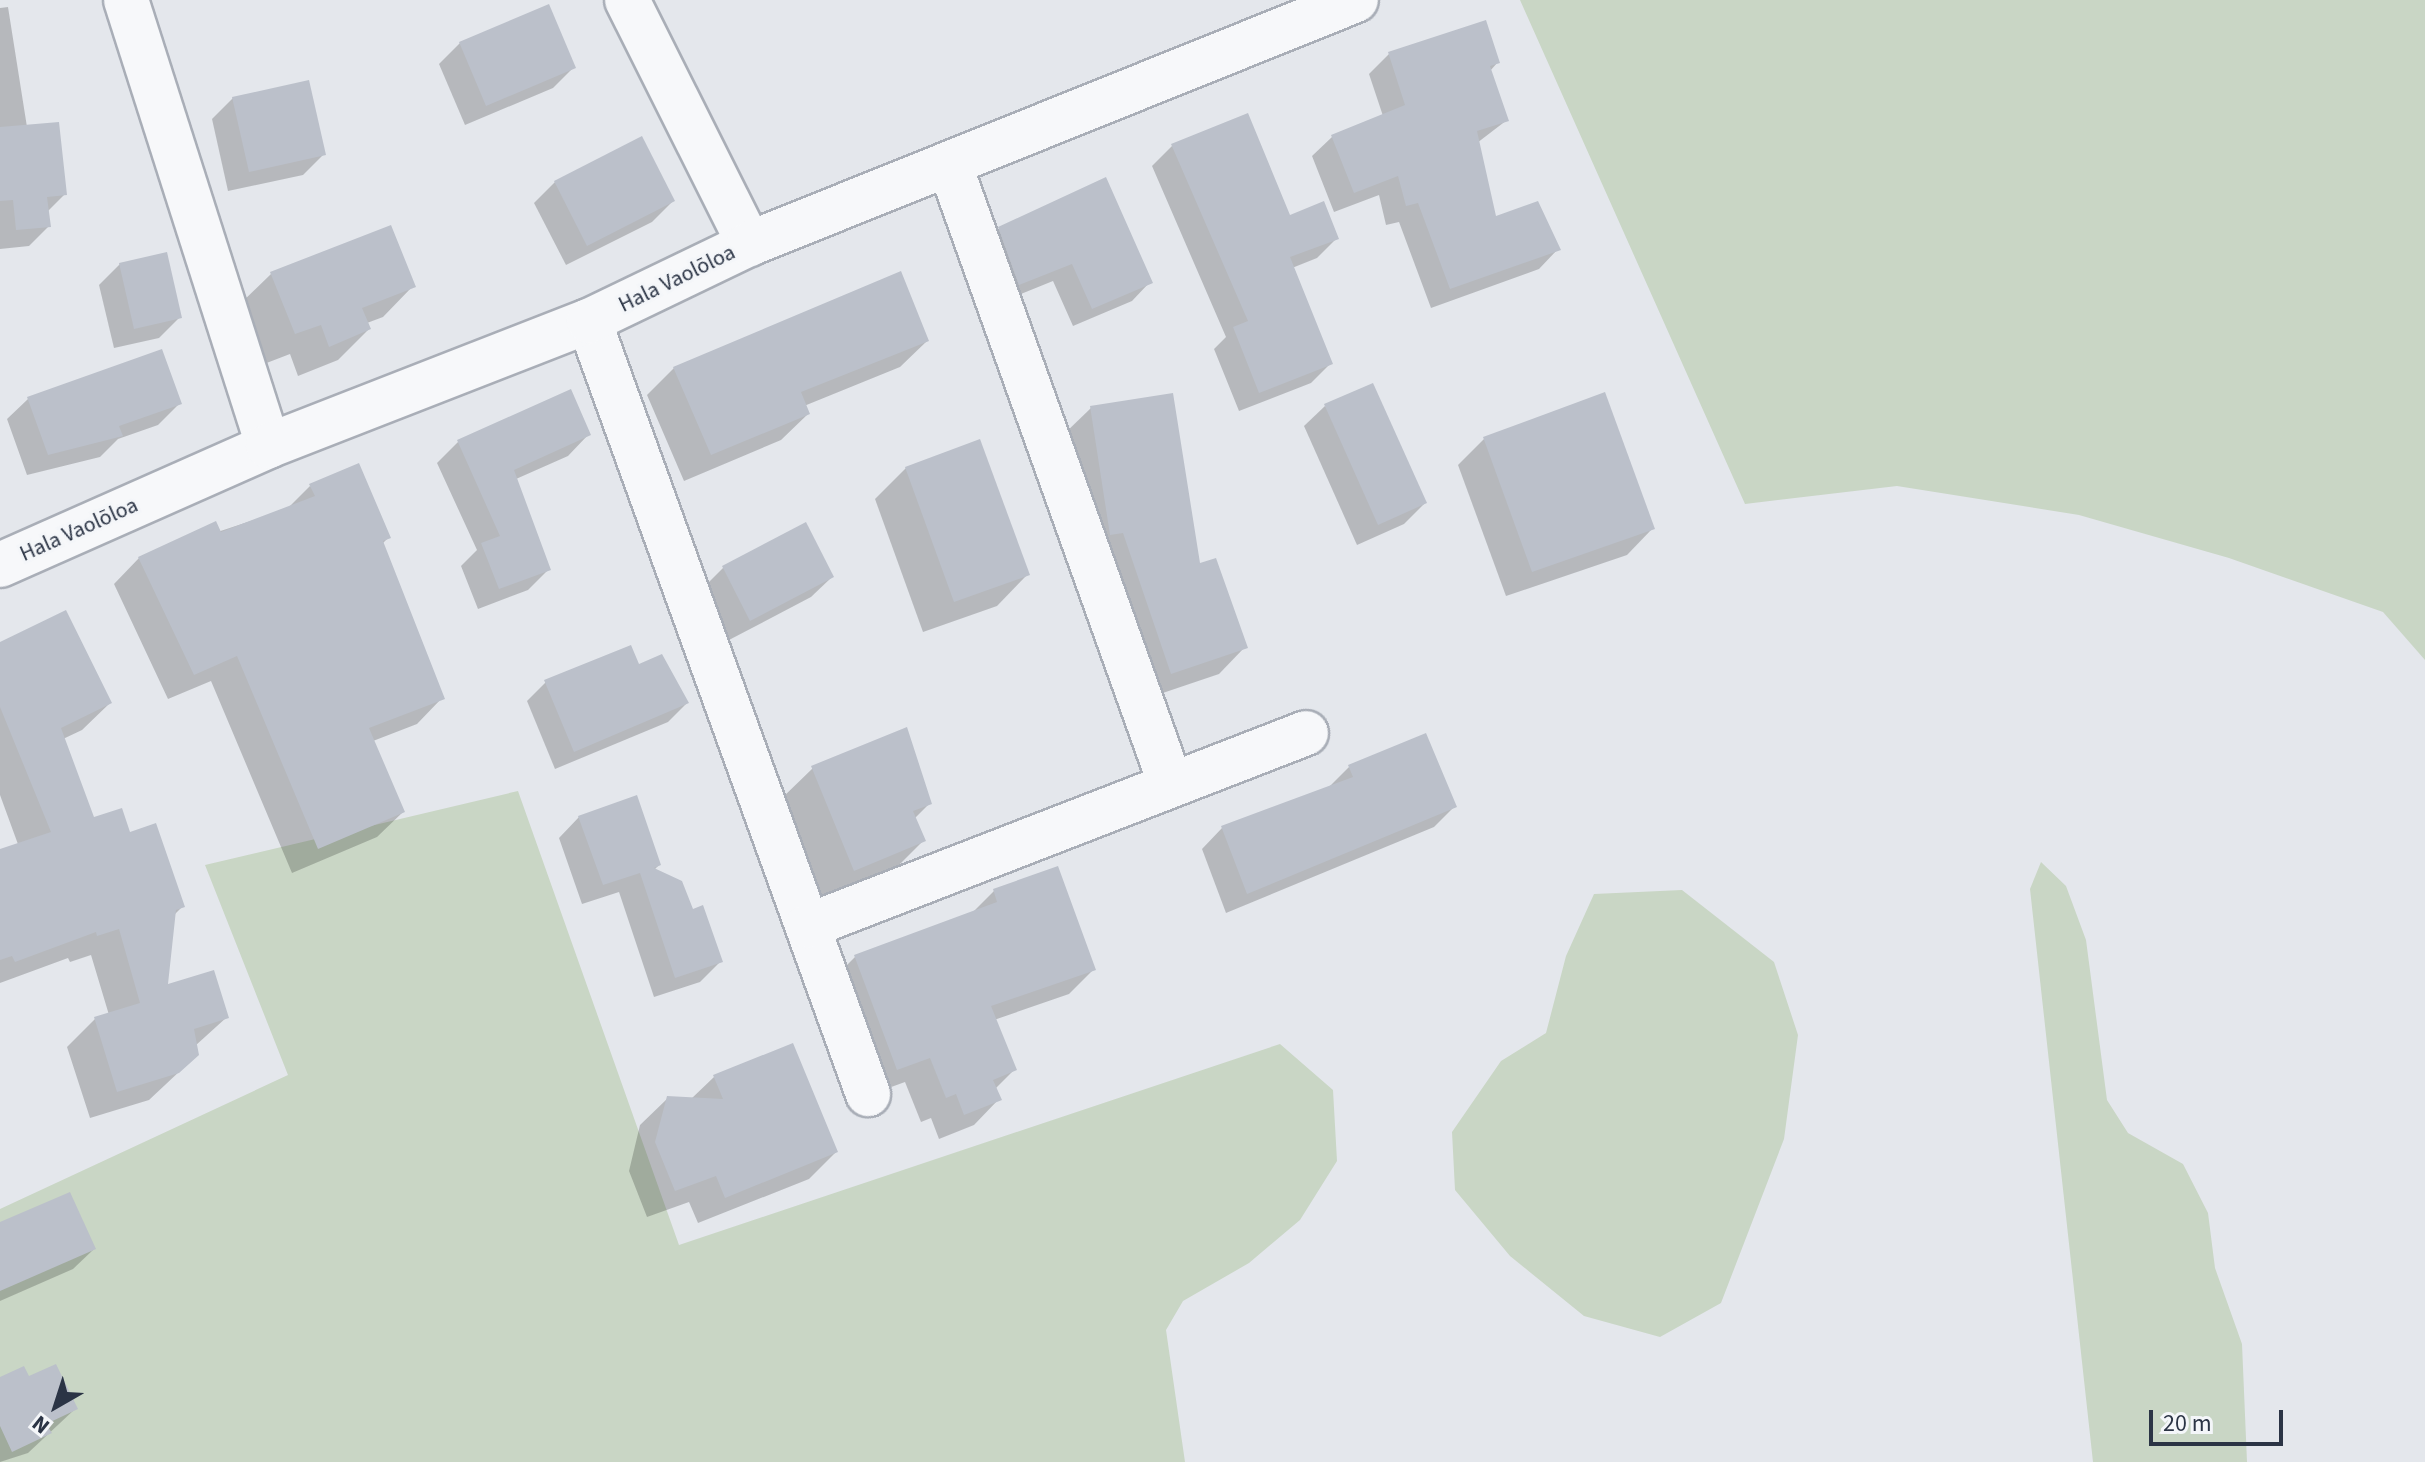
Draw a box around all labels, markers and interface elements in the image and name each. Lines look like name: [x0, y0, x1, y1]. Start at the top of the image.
street label: Hala Vaolōloa: [614, 239, 740, 319]
street label: Hala Vaolōloa: [16, 492, 142, 568]
north arrow: [16, 1366, 96, 1446]
scale bar: [2153, 1394, 2287, 1444]
text: 20 m: [2163, 1406, 2212, 1441]
text: N: [25, 1408, 57, 1442]

